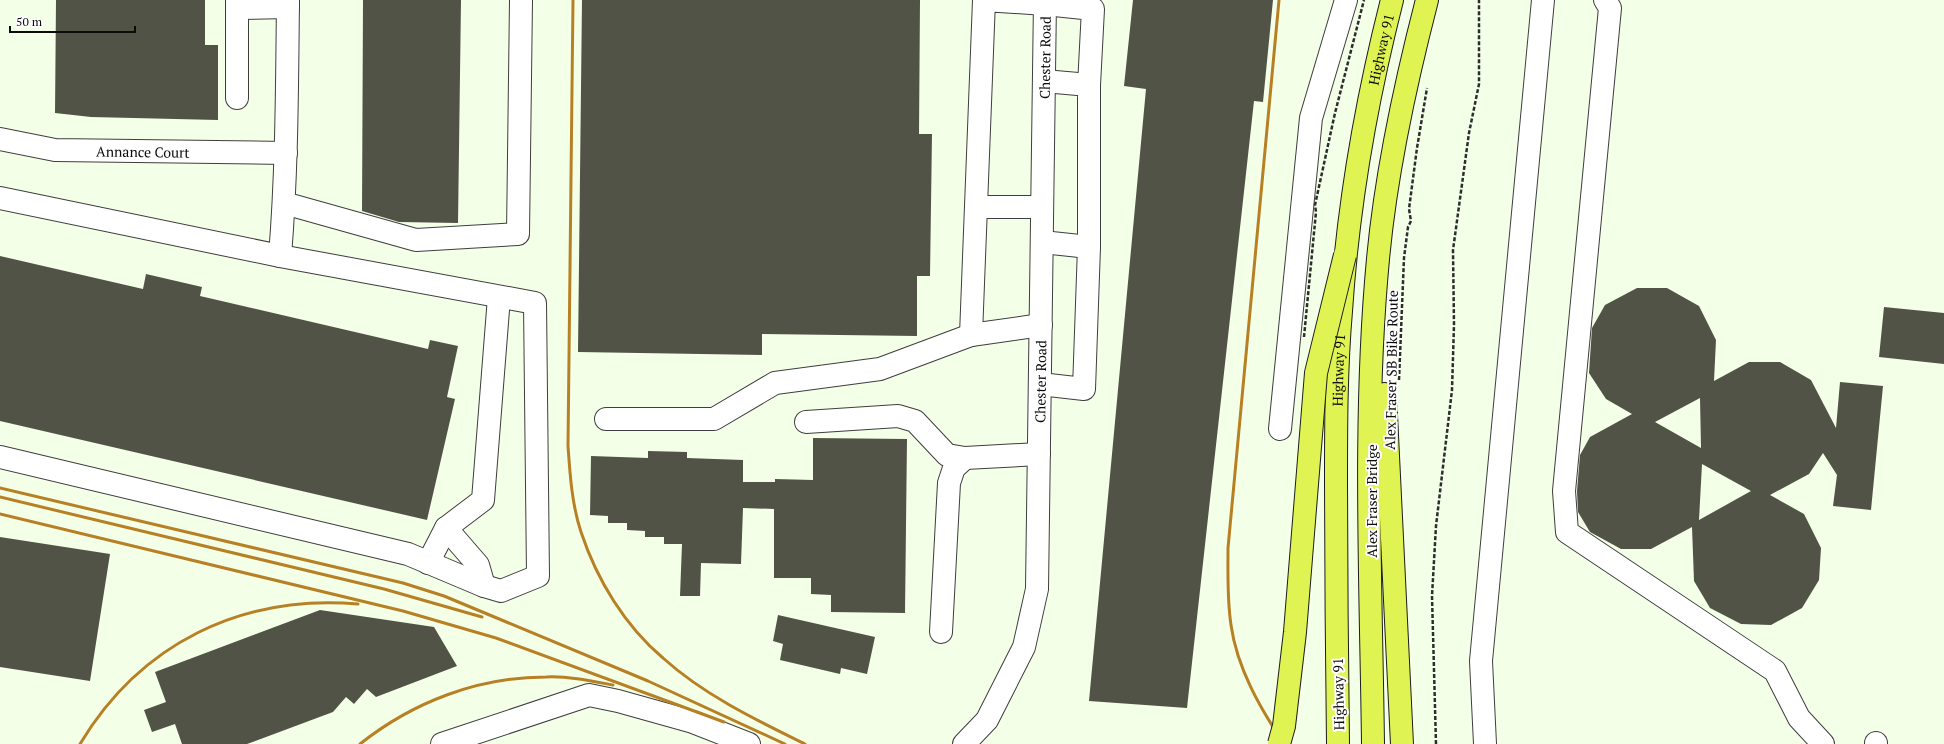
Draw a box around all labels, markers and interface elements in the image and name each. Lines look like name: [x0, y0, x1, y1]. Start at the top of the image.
scale bar: [10, 8, 135, 34]
street label: Highway 91: [1363, 12, 1398, 87]
text: 50 m: [16, 14, 43, 29]
street label: Chester Road: [1034, 16, 1054, 99]
street label: Annance Court: [96, 141, 191, 161]
street label: Alex Fraser SB Bike Route: [1380, 290, 1402, 450]
street label: Highway 91: [1327, 333, 1349, 407]
street label: Chester Road: [1030, 340, 1050, 423]
street label: Alex Fraser Bridge: [1362, 444, 1381, 558]
street label: Highway 91: [1328, 658, 1348, 730]

